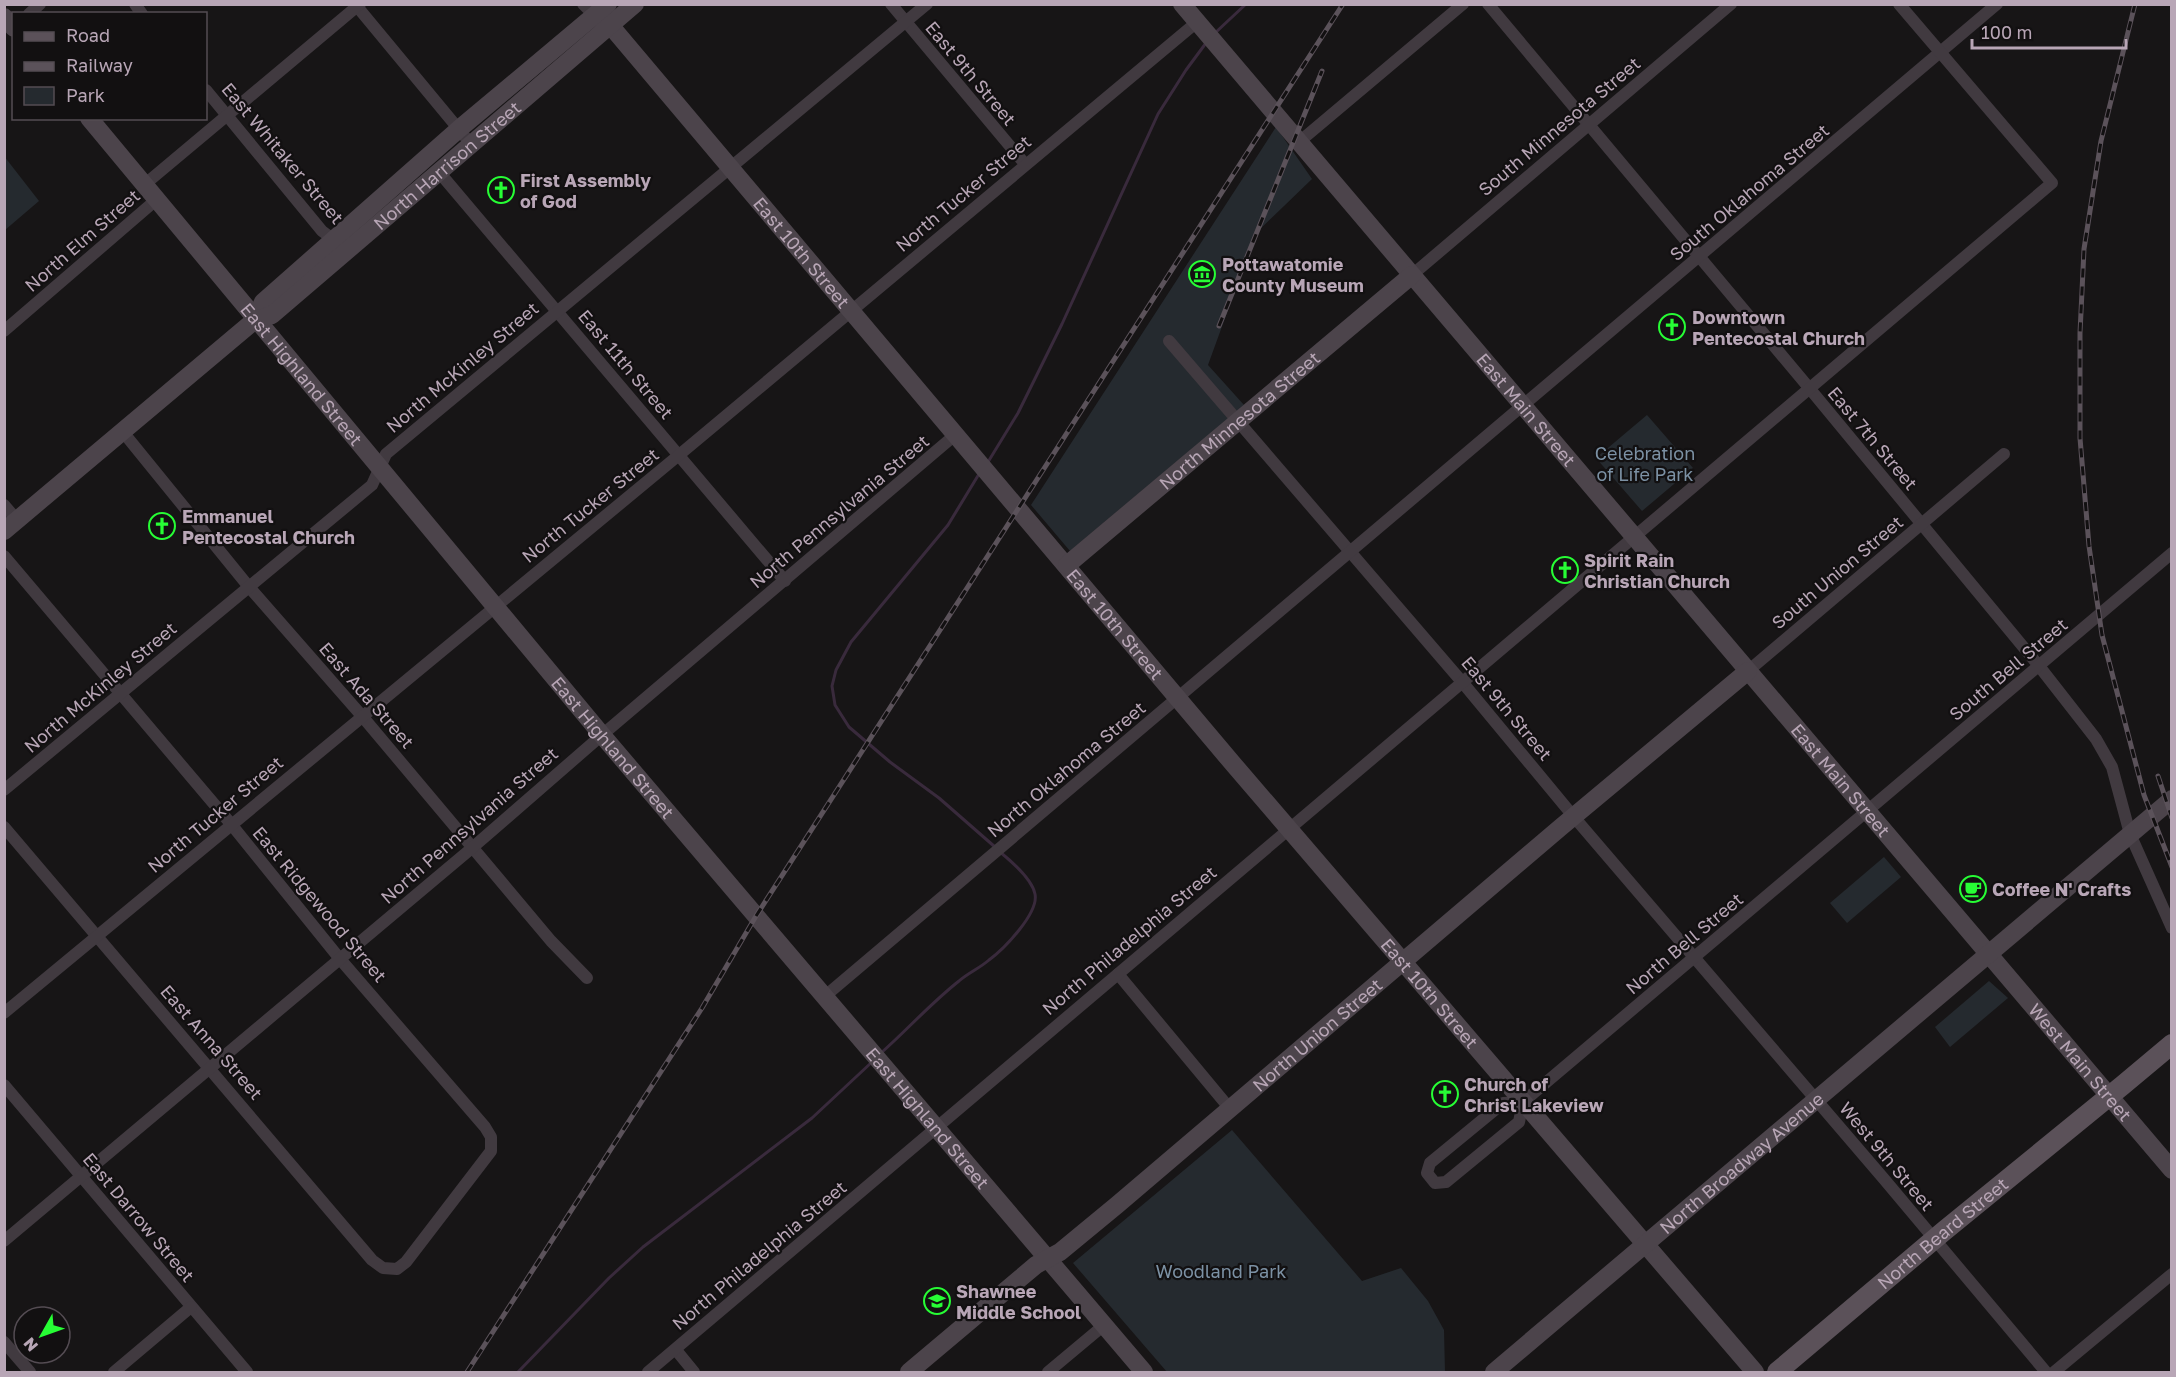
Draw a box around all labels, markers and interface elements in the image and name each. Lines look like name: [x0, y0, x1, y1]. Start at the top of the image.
legend: [12, 12, 207, 120]
scale bar: [1972, 12, 2126, 50]
street label: East 9th Street: [921, 16, 1021, 130]
text: 100 m: [1981, 21, 2032, 43]
text: Road: [66, 24, 110, 46]
street label: South Minnesota Street: [1474, 52, 1644, 200]
text: Railway: [66, 54, 133, 76]
street label: East Whitaker Street: [217, 78, 349, 228]
text: Park: [66, 84, 105, 106]
street label: North Harrison Street: [369, 96, 525, 234]
street label: South Oklahoma Street: [1665, 119, 1833, 265]
street label: North Tucker Street: [891, 130, 1035, 256]
place label: First Assembly of God: [520, 169, 651, 212]
church icon: First Assembly of God: [486, 175, 516, 205]
street label: North Elm Street: [20, 184, 144, 296]
street label: East 10th Street: [749, 193, 855, 312]
place label: Pottawatomie County Museum: [1222, 253, 1364, 296]
museum icon: Pottawatomie County Museum: [1187, 259, 1217, 289]
street label: North McKinley Street: [381, 297, 543, 437]
street label: East Highland Street: [236, 298, 368, 450]
street label: East 11th Street: [574, 305, 678, 423]
place label: Downtown Pentecostal Church: [1692, 306, 1865, 349]
church icon: Downtown Pentecostal Church: [1657, 312, 1687, 342]
street label: North Minnesota Street: [1154, 346, 1324, 494]
street label: East Main Street: [1472, 348, 1581, 471]
street label: East 7th Street: [1823, 382, 1923, 494]
street label: North Pennsylvania Street: [745, 429, 933, 593]
park label: Celebration of Life Park: [1595, 442, 1695, 485]
street label: North Tucker Street: [517, 443, 663, 567]
place label: Emmanuel Pentecostal Church: [182, 505, 355, 548]
church icon: Emmanuel Pentecostal Church: [147, 511, 177, 541]
street label: South Union Street: [1767, 511, 1907, 633]
place label: Spirit Rain Christian Church: [1584, 549, 1730, 592]
church icon: Spirit Rain Christian Church: [1550, 555, 1580, 585]
street label: East 10th Street: [1062, 564, 1168, 684]
street label: South Bell Street: [1944, 613, 2072, 725]
street label: North McKinley Street: [19, 617, 181, 757]
street label: East Ada Street: [315, 638, 419, 752]
street label: East 9th Street: [1457, 651, 1557, 765]
street label: East Highland Street: [547, 672, 679, 823]
street label: North Oklahoma Street: [982, 696, 1150, 842]
street label: East Main Street: [1787, 719, 1895, 841]
street label: North Pennsylvania Street: [376, 742, 562, 908]
street label: North Tucker Street: [143, 751, 287, 877]
street label: East Ridgewood Street: [248, 822, 392, 986]
street label: North Philadelphia Street: [1037, 861, 1221, 1019]
cafe icon: Coffee N' Crafts: [1958, 874, 1988, 904]
place label: Coffee N' Crafts: [1992, 878, 2131, 900]
street label: North Bell Street: [1621, 888, 1747, 998]
street label: East 10th Street: [1376, 933, 1483, 1053]
street label: North Union Street: [1248, 973, 1386, 1096]
street label: East Anna Street: [156, 980, 268, 1104]
street label: West Main Street: [2024, 999, 2137, 1125]
street label: East Highland Street: [861, 1043, 994, 1193]
place label: Church of Christ Lakeview: [1464, 1073, 1604, 1116]
church icon: Church of Christ Lakeview: [1430, 1079, 1460, 1109]
street label: North Broadway Avenue: [1655, 1087, 1828, 1238]
street label: West 9th Street: [1835, 1097, 1939, 1215]
street label: East Darrow Street: [79, 1148, 199, 1286]
street label: North Beard Street: [1873, 1173, 2012, 1294]
street label: North Philadelphia Street: [667, 1176, 851, 1334]
park label: Woodland Park: [1156, 1260, 1286, 1282]
place label: Shawnee Middle School: [956, 1280, 1081, 1323]
school or university icon: Shawnee Middle School: [922, 1286, 952, 1316]
north arrow: [12, 1305, 72, 1365]
text: N: [19, 1334, 42, 1356]

